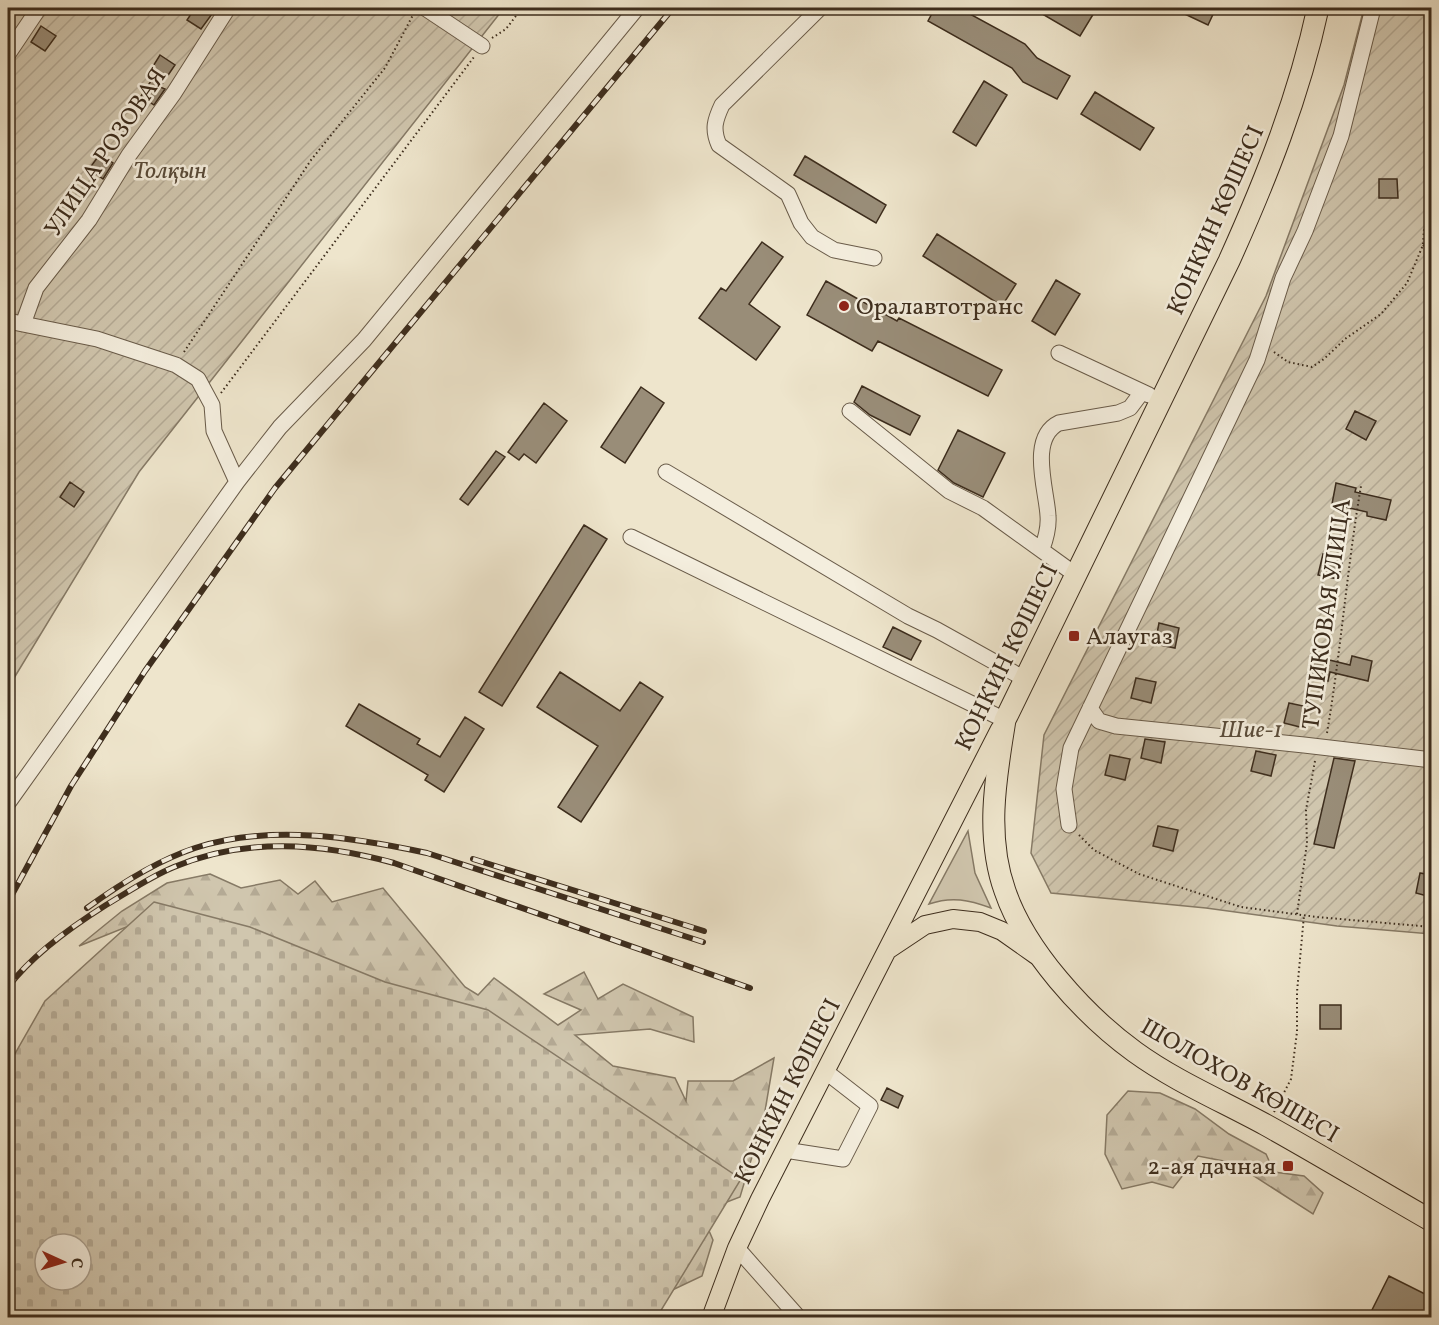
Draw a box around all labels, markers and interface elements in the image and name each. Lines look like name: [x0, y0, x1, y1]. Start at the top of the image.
street label: УЛИЦА РОЗОВАЯ: [37, 62, 176, 244]
street label: КОНКИН КӨШЕСІ: [1160, 121, 1274, 321]
park label: Толқын: [133, 155, 207, 189]
place label: Оралавтотранс: [856, 291, 1023, 325]
marker: Оралавтотранс: [837, 299, 851, 313]
street label: ТУПИКОВАЯ УЛИЦА: [1295, 496, 1361, 732]
street label: КОНКИН КӨШЕСІ: [948, 559, 1068, 757]
place label: Алаугаз: [1086, 621, 1173, 655]
marker: Алаугаз: [1067, 629, 1081, 643]
park label: Шие-1: [1220, 714, 1282, 748]
street label: КОНКИН КӨШЕСІ: [727, 993, 850, 1191]
street label: ШОЛОХОВ КӨШЕСІ: [1133, 1011, 1345, 1152]
place label: 2-ая дачная: [1147, 1151, 1276, 1185]
marker: 2-ая дачная: [1281, 1159, 1295, 1173]
north arrow: [33, 1232, 93, 1292]
text: С: [65, 1257, 87, 1269]

